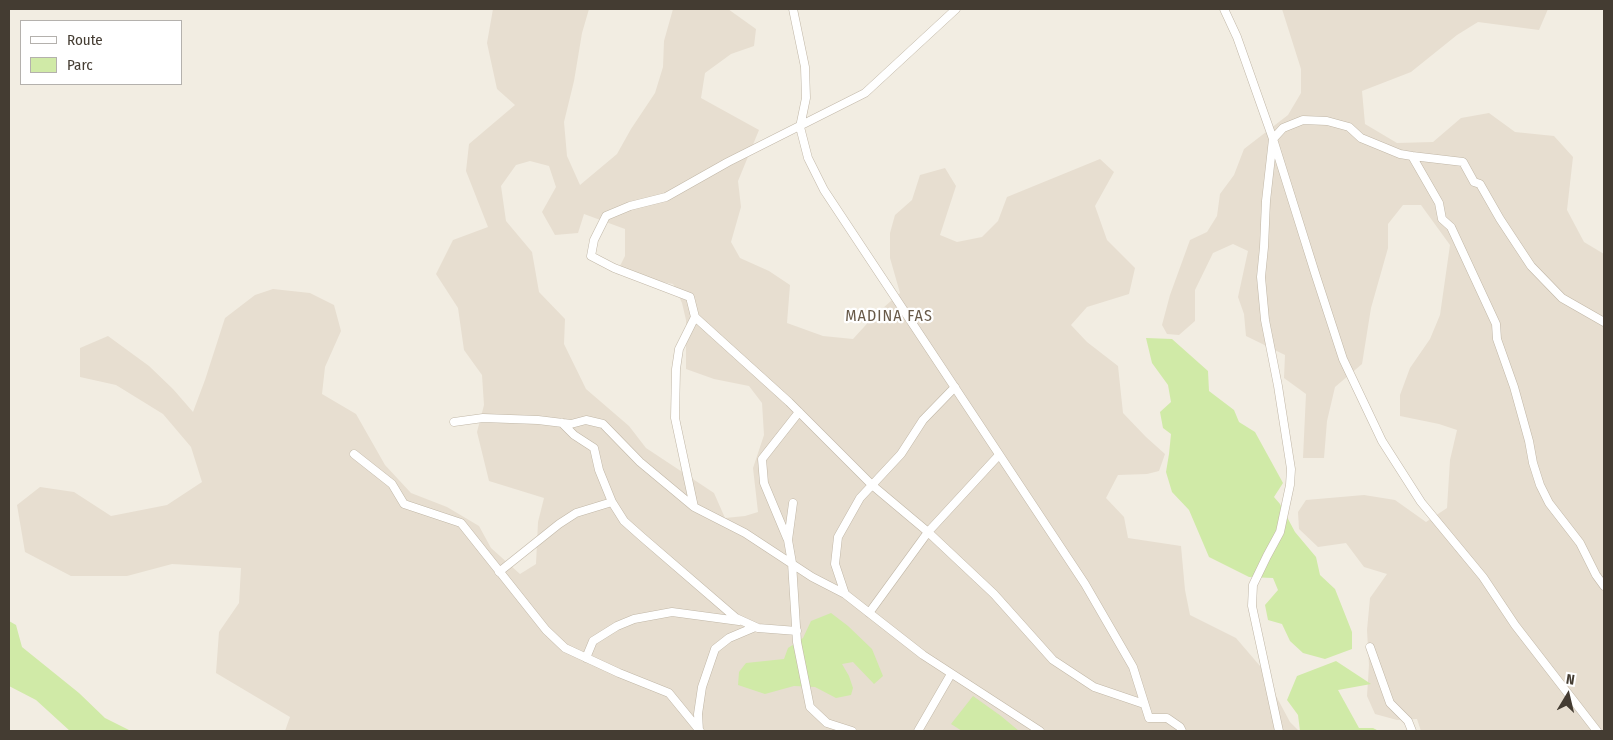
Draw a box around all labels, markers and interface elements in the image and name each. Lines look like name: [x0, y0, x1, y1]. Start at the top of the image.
legend: [20, 20, 182, 85]
text: Route: [67, 31, 103, 49]
text: Parc: [67, 56, 93, 74]
district label: MADINA FAS: [844, 307, 934, 327]
north arrow: [1543, 670, 1593, 720]
text: N: [1565, 671, 1576, 689]

